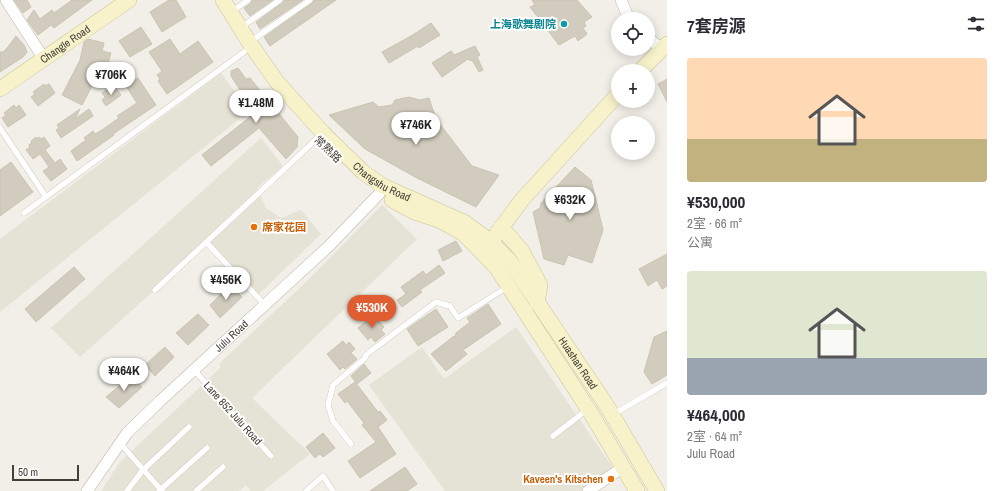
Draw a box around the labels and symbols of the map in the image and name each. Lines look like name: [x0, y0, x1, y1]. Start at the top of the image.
place label: 上海歌舞剧院: [490, 17, 556, 31]
marker: 上海歌舞剧院: [559, 19, 569, 29]
street label: Changle Road: [37, 22, 93, 66]
pin: ¥706K: [83, 62, 139, 96]
pin: ¥1.48M: [223, 90, 289, 124]
pin: ¥746K: [388, 112, 444, 146]
street label: 常熟路: [311, 133, 345, 165]
street label: Changshu Road: [350, 159, 413, 204]
pin: ¥632K: [542, 187, 598, 221]
place label: 席家花园: [262, 220, 306, 234]
marker: 席家花园: [249, 222, 259, 232]
pin: ¥456K: [198, 267, 254, 301]
pin: ¥530K: [344, 295, 400, 329]
street label: Julu Road: [211, 317, 251, 355]
street label: Huashan Road: [556, 334, 601, 392]
pin: ¥464K: [96, 358, 152, 392]
street label: Lane 852 Julu Road: [201, 378, 265, 448]
scale bar: [12, 463, 79, 482]
place label: Kaveen's Kitschen: [523, 472, 603, 486]
marker: Kaveen's Kitschen: [606, 474, 616, 484]

